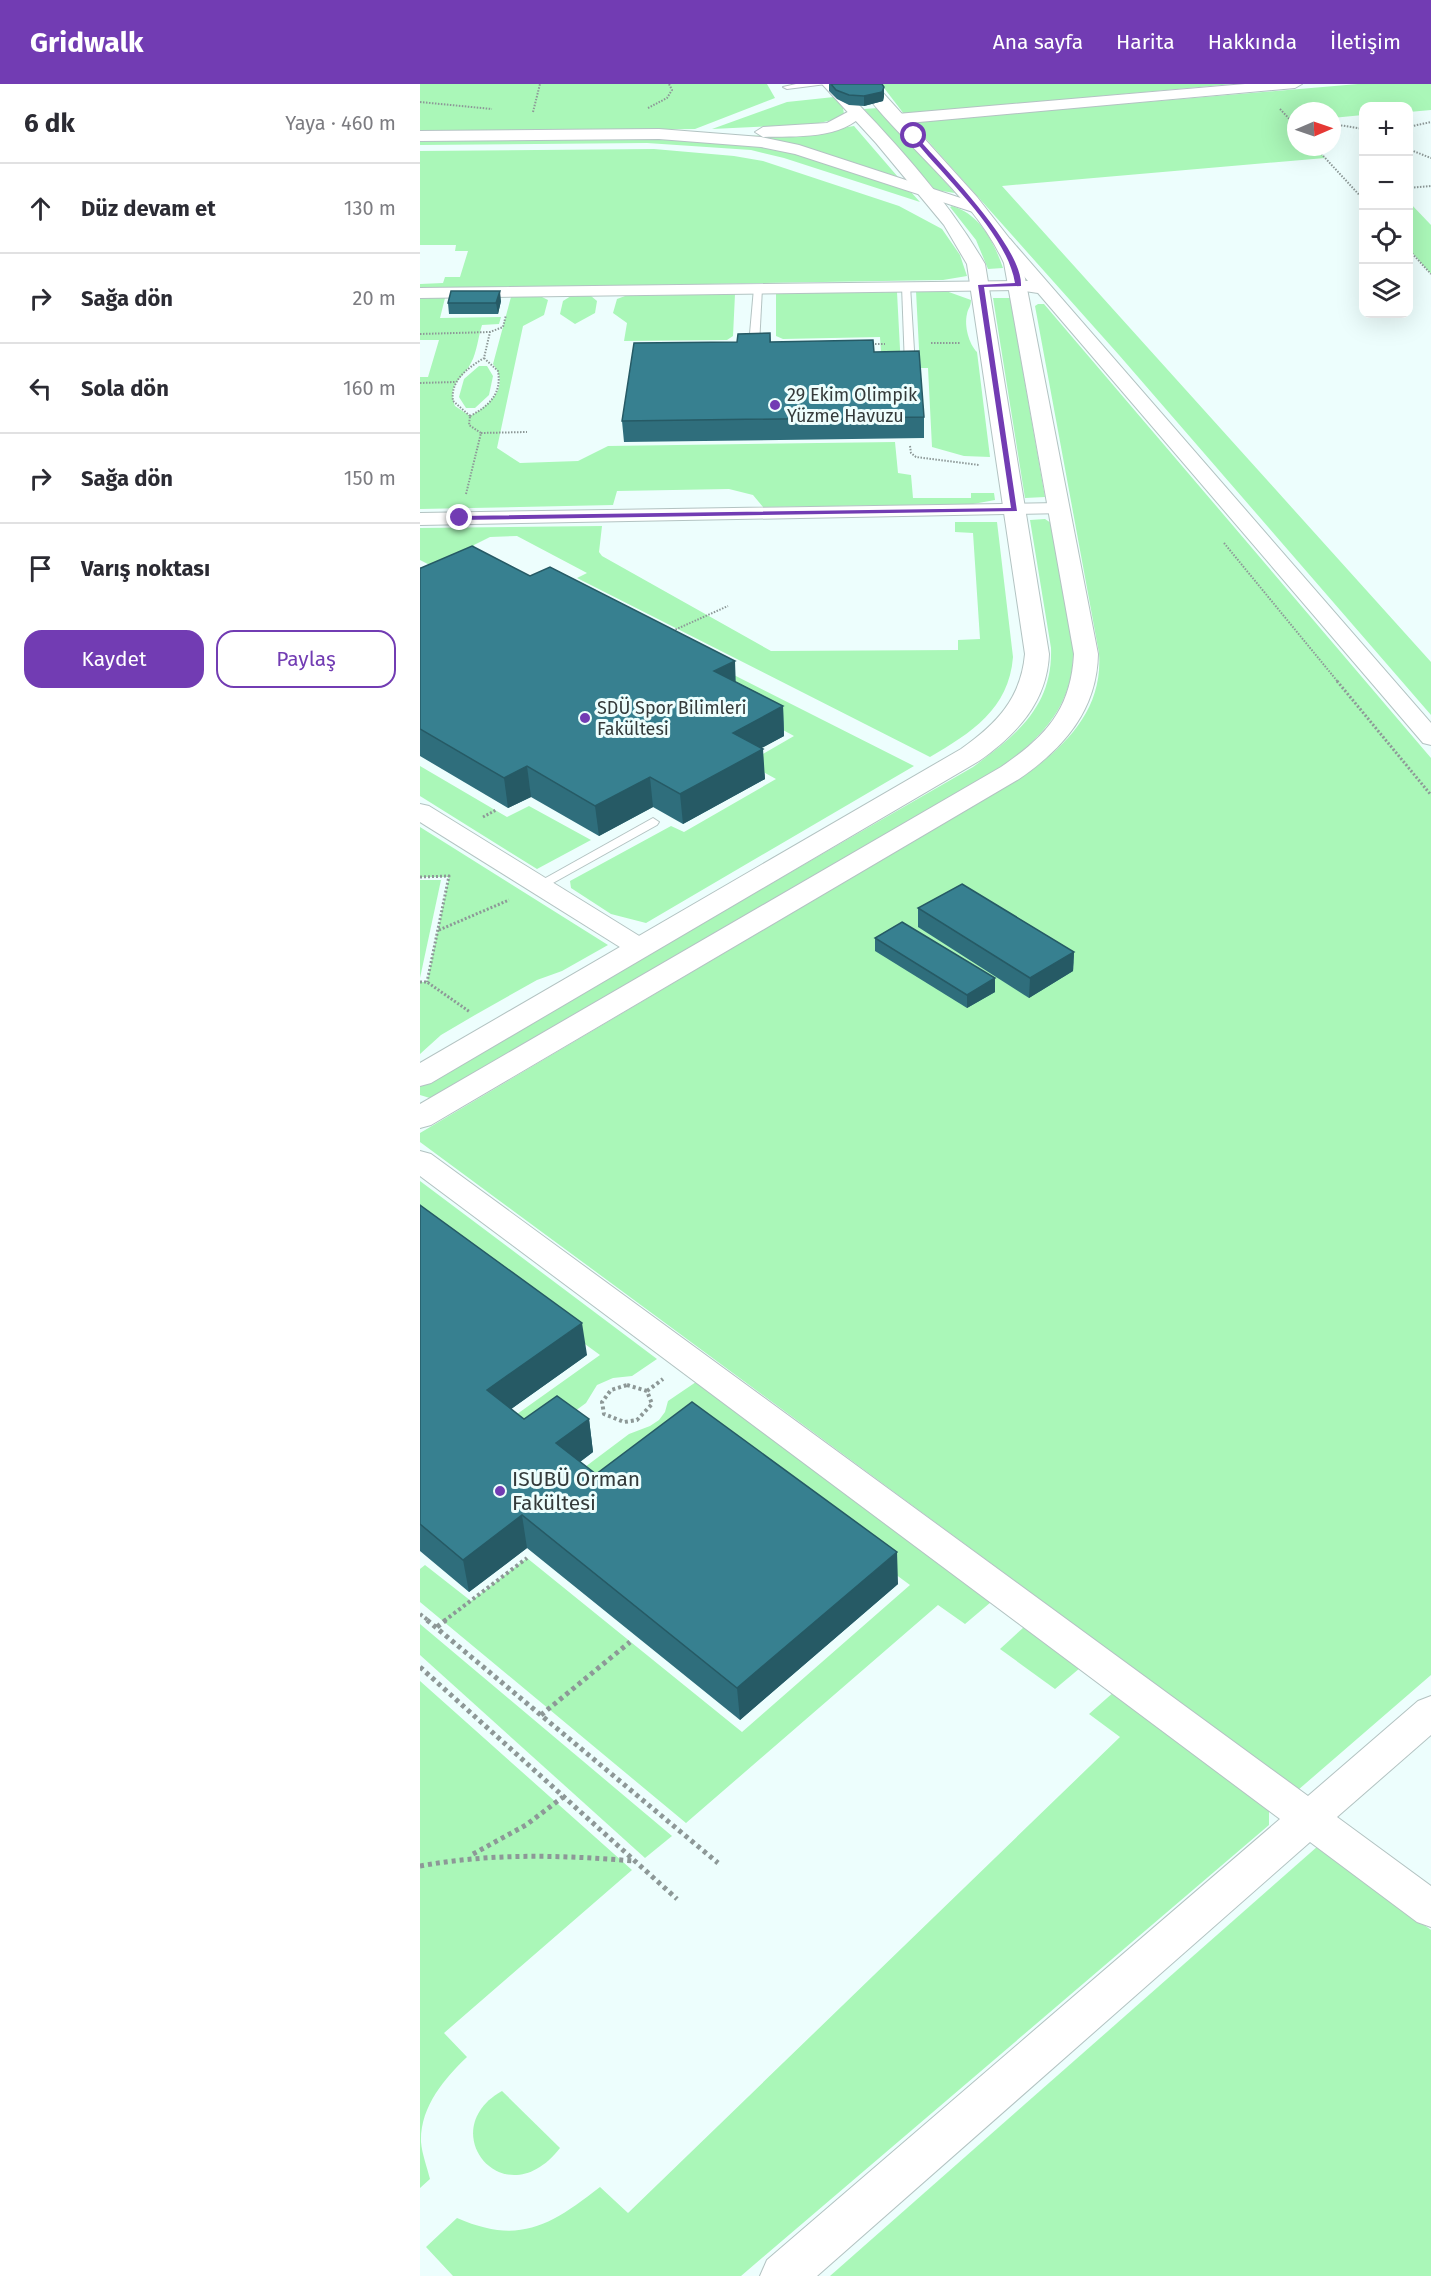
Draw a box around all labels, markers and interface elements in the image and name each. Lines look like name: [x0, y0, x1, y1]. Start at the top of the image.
text: Gridwalk: [30, 26, 143, 59]
text: Ana sayfa: [993, 29, 1083, 55]
text: Harita: [1116, 29, 1175, 55]
text: Hakkında: [1208, 29, 1297, 55]
text: İletişim: [1330, 29, 1401, 55]
north arrow: [1287, 102, 1341, 156]
map controls: [1359, 102, 1413, 318]
button: +: [1359, 102, 1413, 156]
text: 6 dk: [24, 108, 75, 139]
text: Yaya · 460 m: [285, 111, 396, 135]
route start: [900, 122, 926, 148]
button: −: [1359, 156, 1413, 210]
icon: ahead: [24, 192, 57, 225]
text: Düz devam et: [81, 195, 216, 222]
text: 130 m: [344, 196, 396, 220]
button: locate: [1359, 210, 1413, 264]
button: layers: [1359, 264, 1413, 318]
icon: right: [24, 282, 57, 315]
text: Sağa dön: [81, 285, 173, 312]
text: 20 m: [353, 286, 396, 310]
icon: left: [24, 372, 57, 405]
text: Sola dön: [81, 375, 169, 402]
text: 160 m: [343, 376, 396, 400]
place label: 29 Ekim Olimpik Yüzme Havuzu: [787, 384, 918, 427]
marker: 29 Ekim Olimpik Yüzme Havuzu: [768, 398, 782, 412]
icon: right: [24, 462, 57, 495]
text: Sağa dön: [81, 465, 173, 492]
text: 150 m: [344, 466, 396, 490]
route end: [446, 504, 472, 530]
icon: arrive: [24, 552, 57, 585]
text: Varış noktası: [81, 555, 210, 582]
button: Kaydet: [24, 630, 204, 688]
button: Paylaş: [216, 630, 396, 688]
place label: SDÜ Spor Bilimleri Fakültesi: [597, 697, 747, 740]
marker: SDÜ Spor Bilimleri Fakültesi: [578, 711, 592, 725]
place label: ISUBÜ Orman Fakültesi: [512, 1466, 640, 1516]
marker: ISUBÜ Orman Fakültesi: [493, 1484, 507, 1498]

